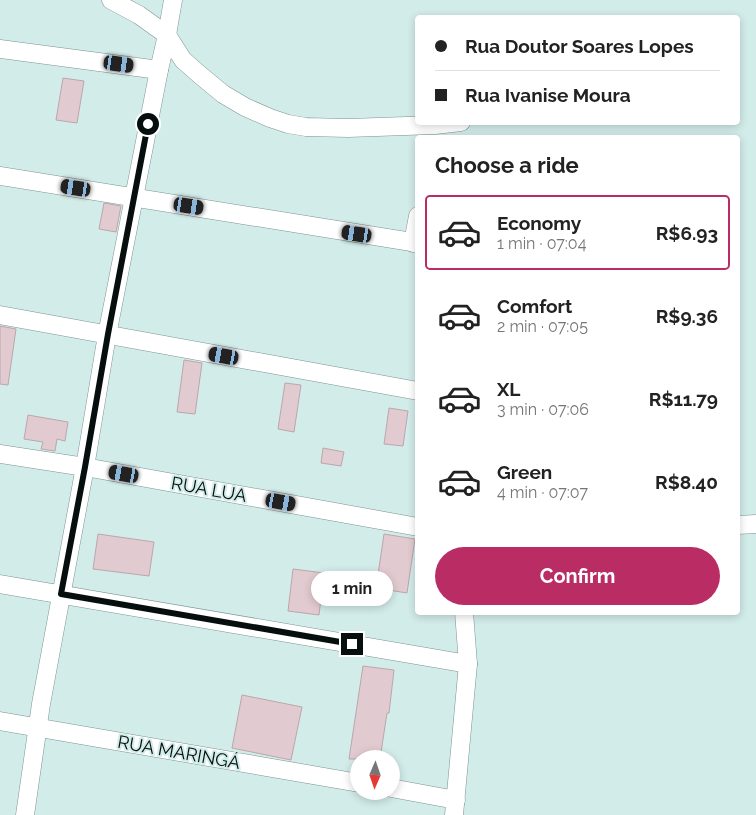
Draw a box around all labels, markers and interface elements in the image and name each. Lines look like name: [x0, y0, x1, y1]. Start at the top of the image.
text: Rua Doutor Soares Lopes: [465, 35, 694, 57]
car: [103, 54, 134, 74]
text: Rua Ivanise Moura: [465, 84, 631, 106]
route start: [137, 113, 159, 135]
text: Choose a ride: [435, 152, 579, 178]
car: [60, 178, 91, 198]
car: [173, 196, 204, 216]
icon: car: [437, 210, 482, 255]
text: Economy: [497, 212, 581, 234]
text: R$6.93: [656, 222, 718, 244]
car: [341, 224, 372, 244]
text: 1 min · 07:04: [497, 234, 586, 253]
icon: car: [437, 293, 482, 338]
text: Comfort: [497, 295, 572, 317]
text: R$9.36: [656, 305, 718, 327]
text: 2 min · 07:05: [497, 317, 588, 336]
car: [207, 346, 240, 366]
icon: car: [437, 376, 482, 421]
text: XL: [497, 378, 520, 400]
text: R$11.79: [649, 388, 718, 410]
text: 3 min · 07:06: [497, 400, 589, 419]
icon: car: [437, 459, 482, 504]
text: Green: [497, 461, 552, 483]
car: [107, 464, 140, 484]
text: R$8.40: [655, 471, 718, 493]
street label: RUA LUA: [170, 472, 248, 506]
text: 4 min · 07:07: [497, 483, 588, 502]
car: [264, 492, 297, 512]
button: Confirm: [435, 547, 720, 605]
callout: 1 min: [311, 572, 393, 606]
text: 1 min: [332, 579, 372, 598]
route end: [341, 633, 363, 655]
street label: RUA MARINGÁ: [116, 730, 242, 773]
north arrow: [350, 750, 400, 800]
map controls: [350, 750, 400, 800]

